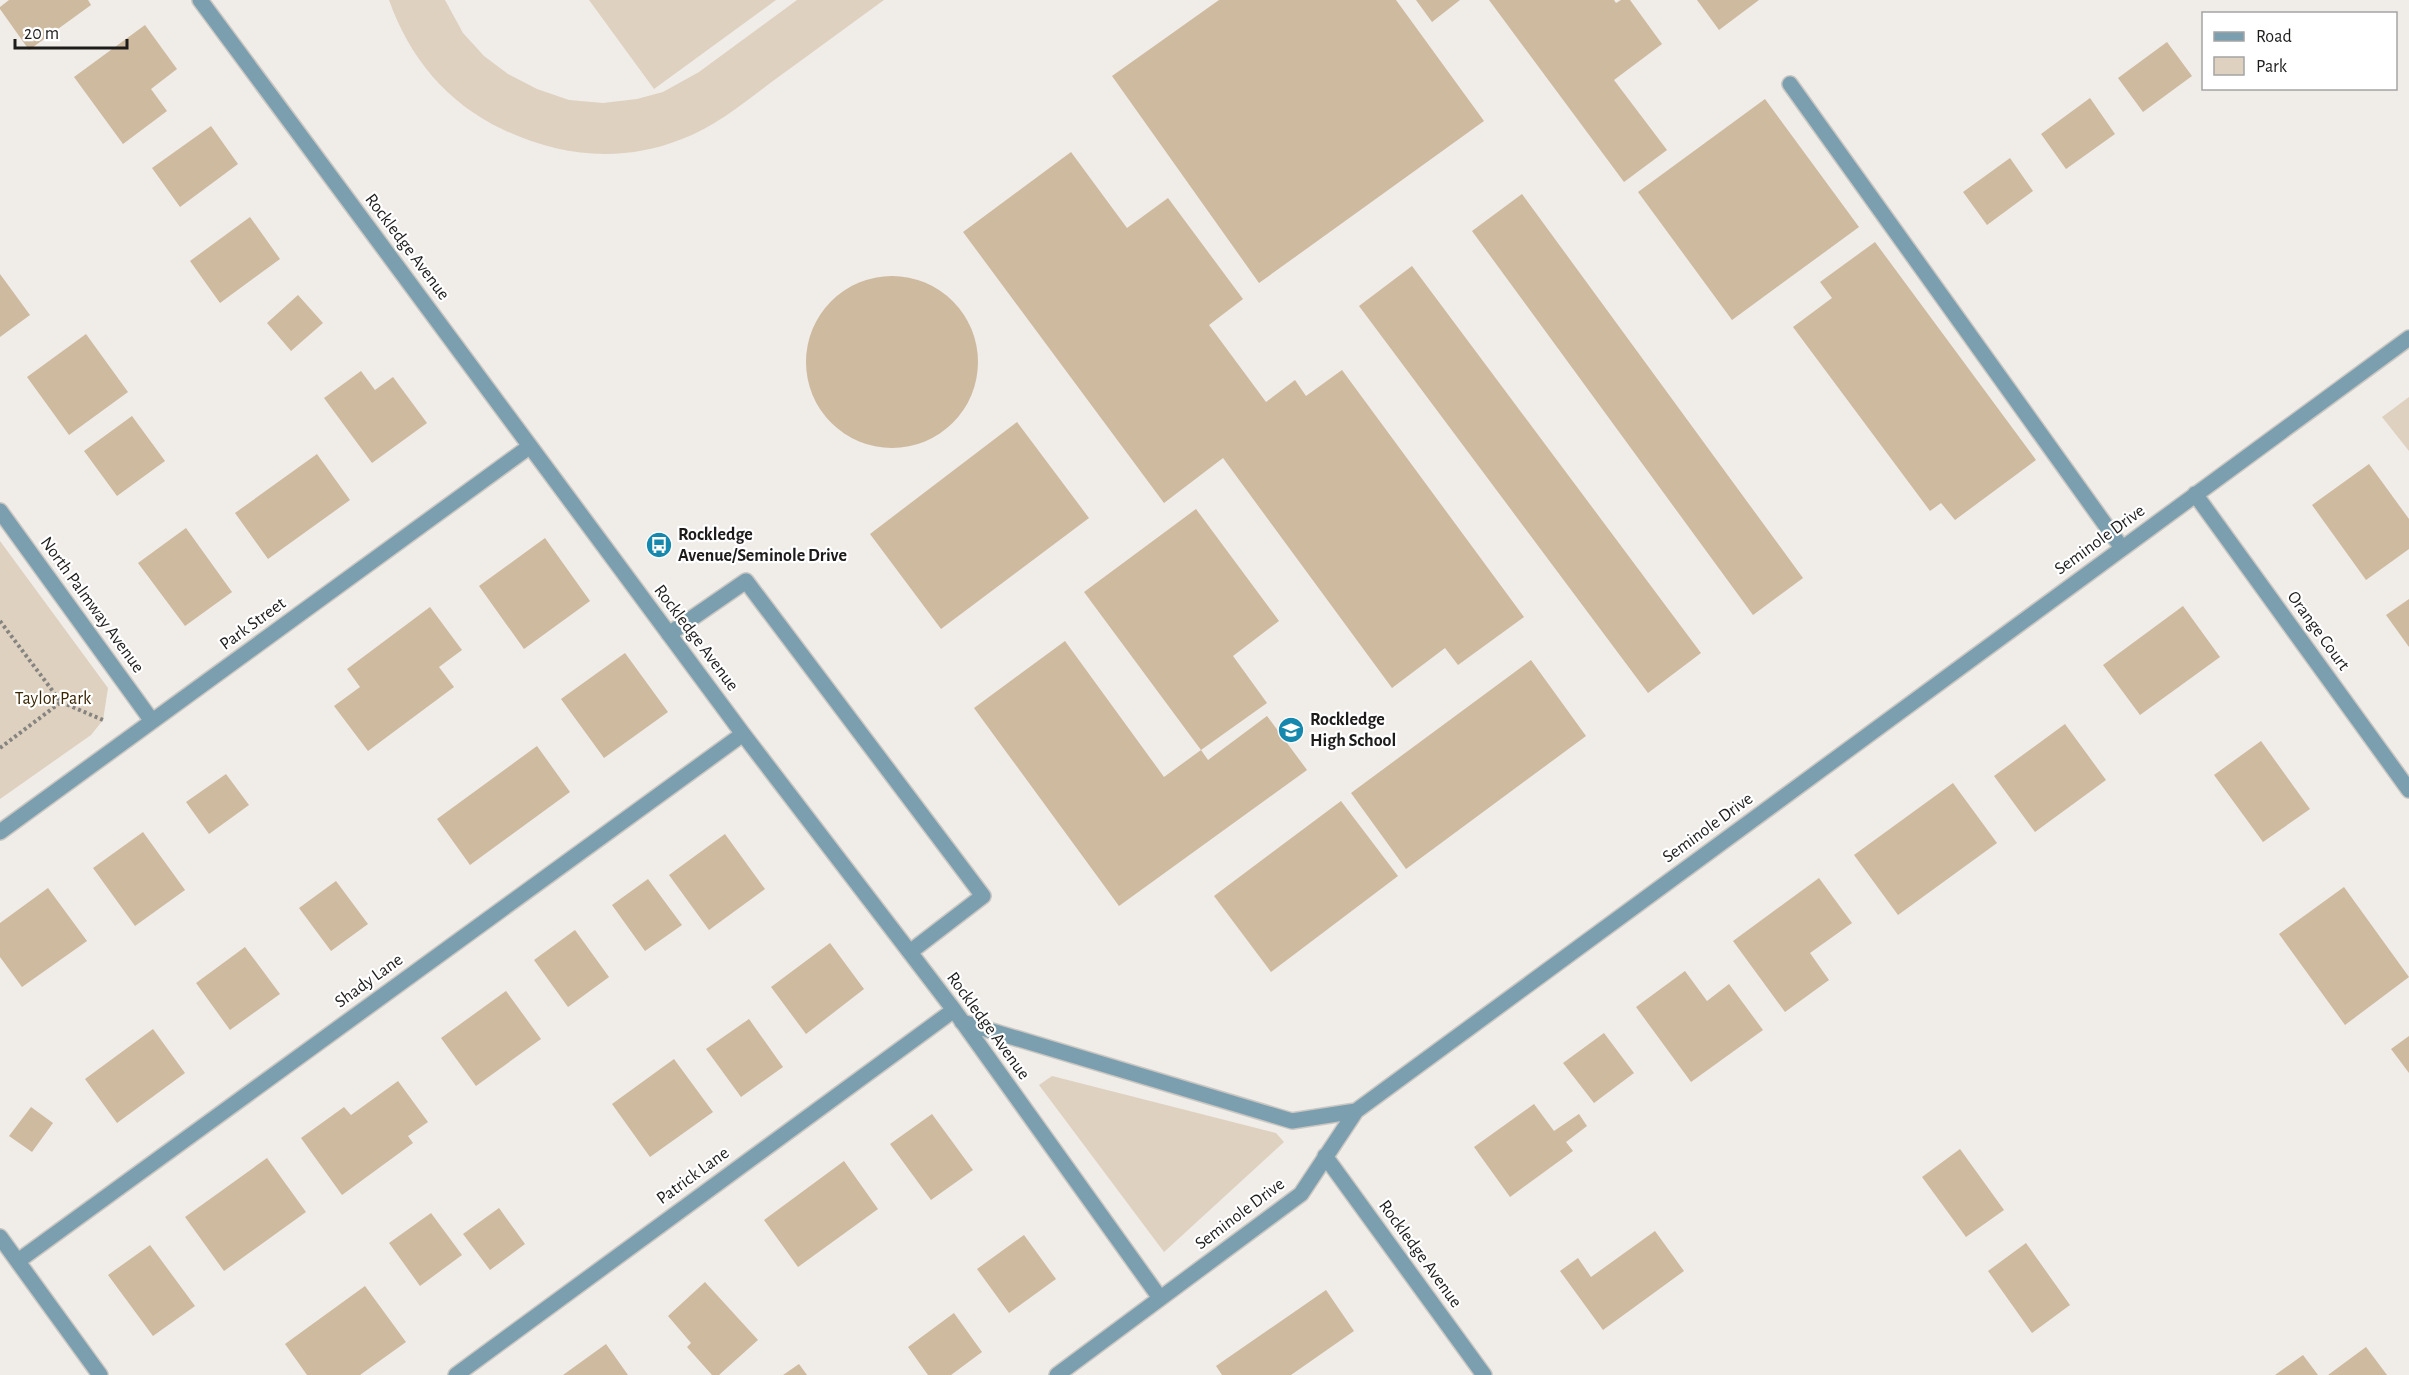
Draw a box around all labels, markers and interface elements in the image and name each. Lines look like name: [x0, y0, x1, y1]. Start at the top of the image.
scale bar: [15, 12, 128, 50]
legend: [2202, 12, 2397, 90]
text: 20 m: [24, 25, 59, 43]
text: Road: [2256, 28, 2292, 46]
text: Park: [2256, 58, 2288, 76]
street label: Rockledge Avenue: [361, 191, 453, 303]
street label: Seminole Drive: [2052, 501, 2148, 579]
place label: Rockledge Avenue/Seminole Drive: [678, 526, 847, 565]
bus stop icon: Rockledge Avenue/Seminole Drive: [644, 530, 674, 560]
street label: North Palmway Avenue: [37, 534, 147, 676]
street label: Rockledge Avenue: [650, 582, 742, 694]
street label: Orange Court: [2283, 588, 2353, 674]
street label: Park Street: [217, 594, 289, 654]
park label: Taylor Park: [15, 690, 92, 708]
place label: Rockledge High School: [1310, 711, 1396, 750]
school or university icon: Rockledge High School: [1276, 715, 1306, 745]
street label: Seminole Drive: [1660, 789, 1756, 867]
street label: Shady Lane: [332, 950, 406, 1012]
street label: Rockledge Avenue: [943, 969, 1033, 1083]
street label: Patrick Lane: [654, 1144, 732, 1208]
street label: Seminole Drive: [1192, 1175, 1288, 1253]
street label: Rockledge Avenue: [1375, 1197, 1465, 1311]

